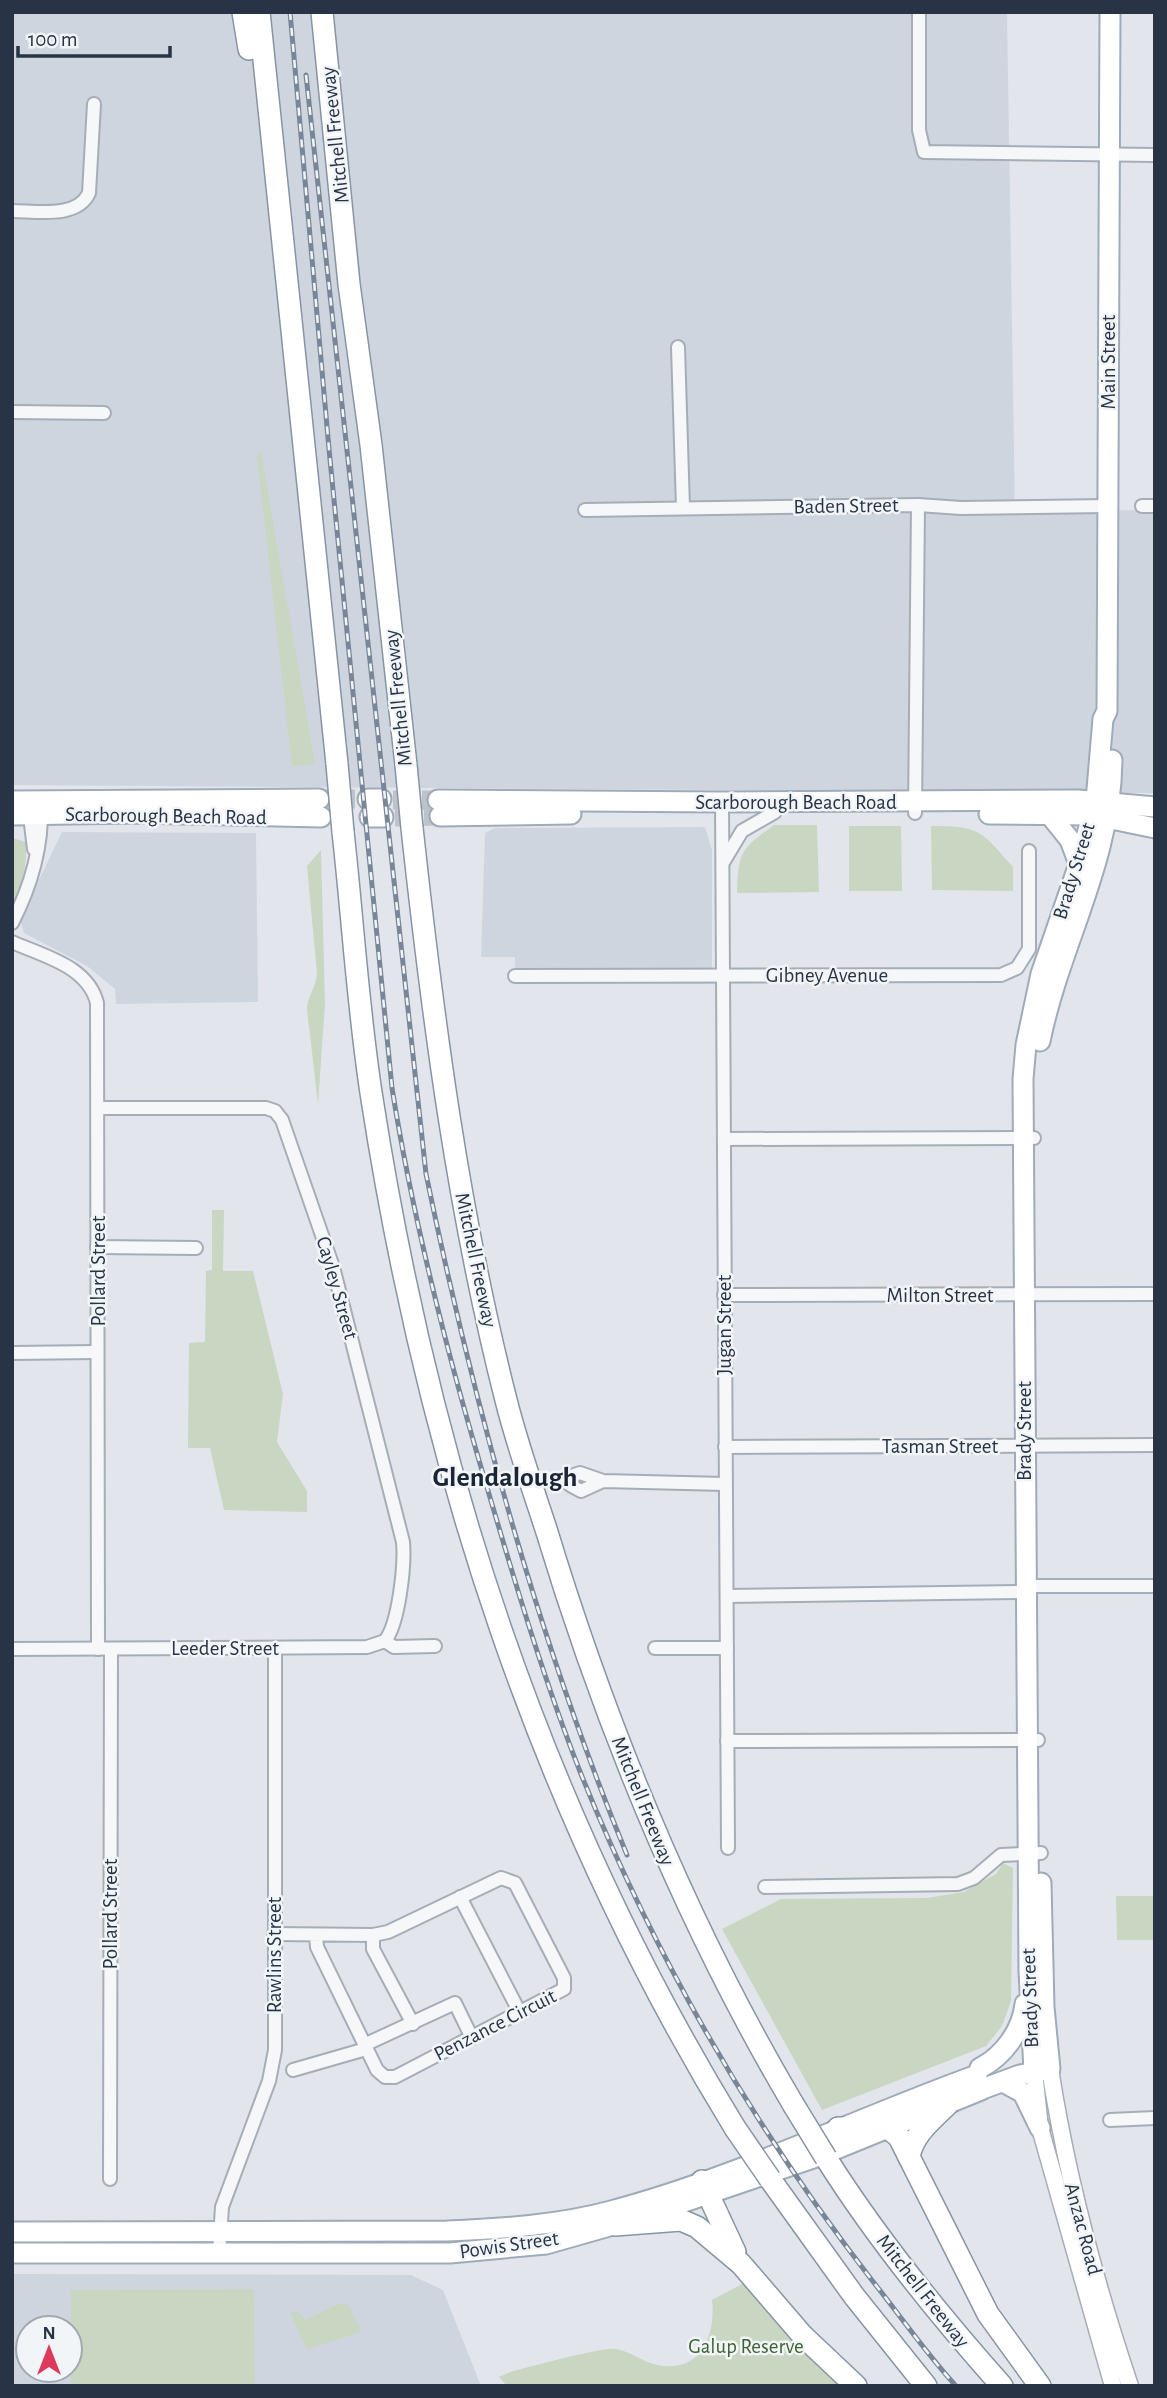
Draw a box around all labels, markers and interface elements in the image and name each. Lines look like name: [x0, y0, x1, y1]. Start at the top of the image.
scale bar: [18, 14, 170, 58]
text: 100 m: [28, 29, 78, 50]
street label: Mitchell Freeway: [317, 66, 353, 204]
street label: Main Street: [1098, 314, 1119, 409]
street label: Baden Street: [793, 495, 899, 517]
street label: Mitchell Freeway: [380, 629, 416, 767]
street label: Scarborough Beach Road: [695, 792, 897, 813]
street label: Scarborough Beach Road: [65, 804, 267, 828]
street label: Brady Street: [1049, 820, 1099, 922]
street label: Gibney Avenue: [766, 965, 888, 986]
street label: Mitchell Freeway: [451, 1191, 501, 1329]
street label: Pollard Street: [88, 1215, 109, 1326]
street label: Cayley Street: [312, 1234, 362, 1342]
street label: Jugan Street: [714, 1275, 735, 1375]
street label: Milton Street: [886, 1285, 994, 1306]
street label: Brady Street: [1014, 1381, 1035, 1481]
street label: Tasman Street: [882, 1436, 999, 1457]
district label: Glendalough: [433, 1464, 577, 1492]
street label: Leeder Street: [171, 1638, 279, 1659]
street label: Mitchell Freeway: [608, 1733, 678, 1869]
street label: Pollard Street: [100, 1858, 121, 1969]
street label: Rawlins Street: [264, 1896, 285, 2013]
street label: Brady Street: [1018, 1947, 1042, 2048]
street label: Penzance Circuit: [430, 1985, 560, 2065]
street label: Anzac Road: [1061, 2181, 1105, 2277]
street label: Powis Street: [458, 2228, 560, 2262]
street label: Mitchell Freeway: [872, 2230, 974, 2352]
north arrow: [14, 2314, 84, 2384]
text: N: [42, 2324, 56, 2343]
park label: Galup Reserve: [688, 2336, 804, 2357]

